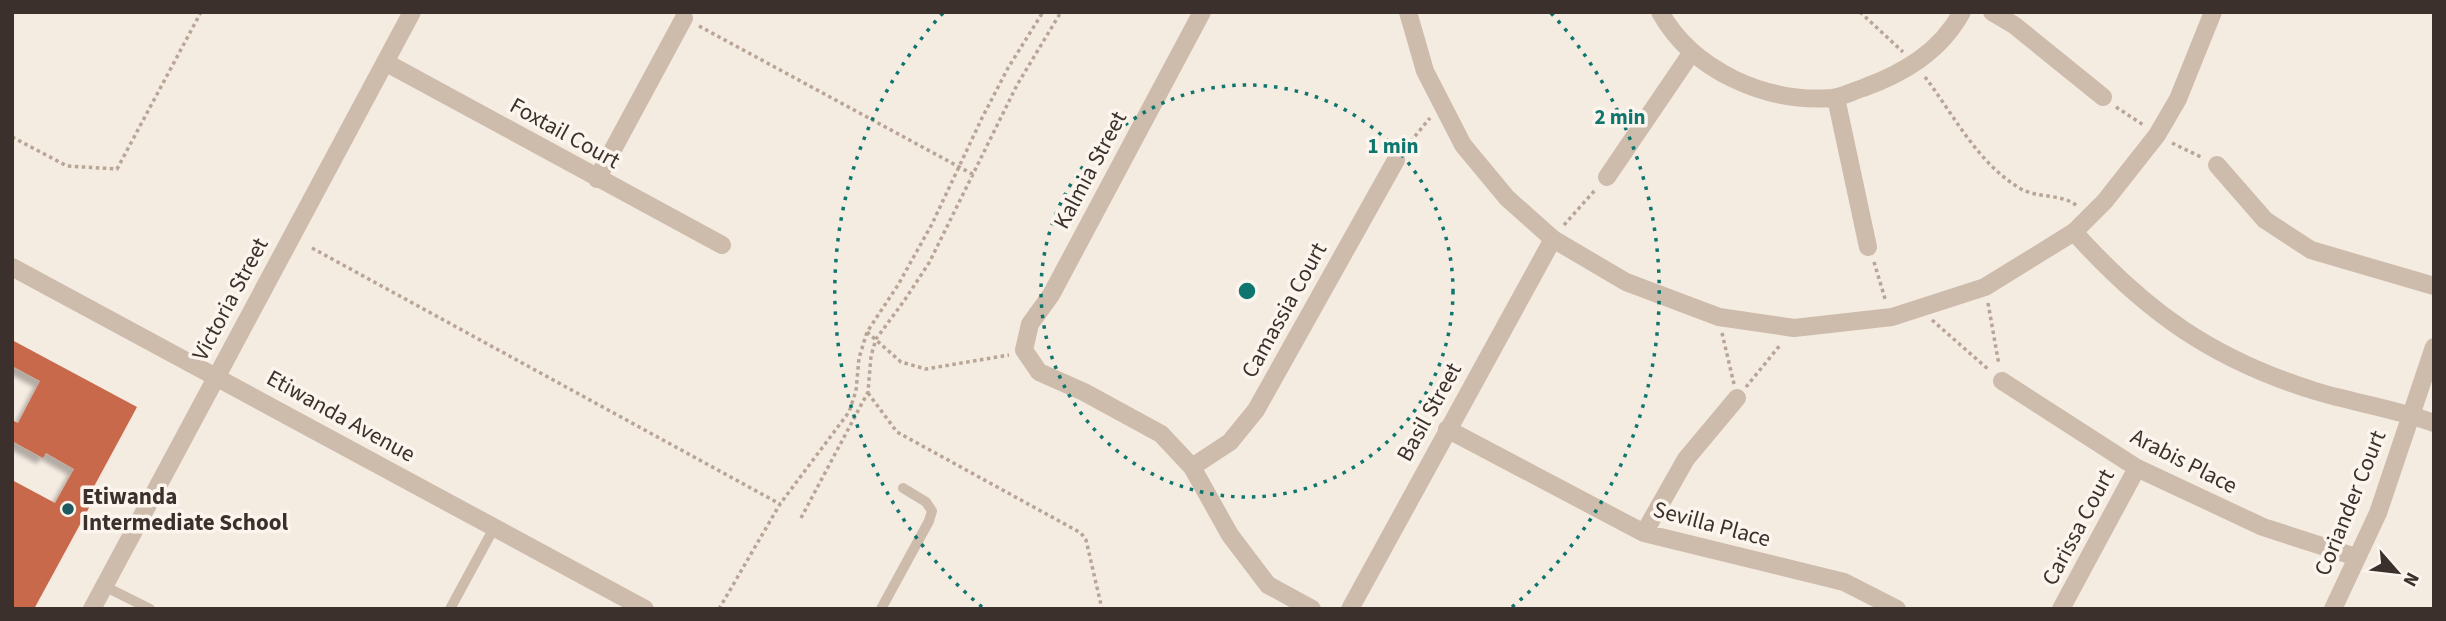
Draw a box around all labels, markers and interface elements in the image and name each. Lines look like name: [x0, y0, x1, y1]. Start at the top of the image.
street label: Foxtail Court: [504, 89, 626, 177]
text: 2 min: [1594, 102, 1646, 132]
street label: Kalmia Street: [1045, 105, 1135, 235]
text: 1 min: [1367, 131, 1419, 161]
street label: Victoria Street: [184, 231, 276, 366]
street label: Camassia Court: [1233, 236, 1335, 384]
centre of rings: [1235, 279, 1259, 303]
street label: Basil Street: [1388, 356, 1470, 467]
street label: Etiwanda Avenue: [261, 361, 421, 471]
street label: Arabis Place: [2125, 420, 2243, 502]
street label: Coriander Court: [2306, 425, 2394, 581]
street label: Carissa Court: [2033, 463, 2123, 591]
place label: Etiwanda Intermediate School: [82, 480, 289, 539]
street label: Sevilla Place: [1650, 493, 1774, 555]
marker: Etiwanda Intermediate School: [60, 501, 76, 517]
north arrow: [2362, 537, 2432, 607]
text: N: [2396, 567, 2426, 591]

